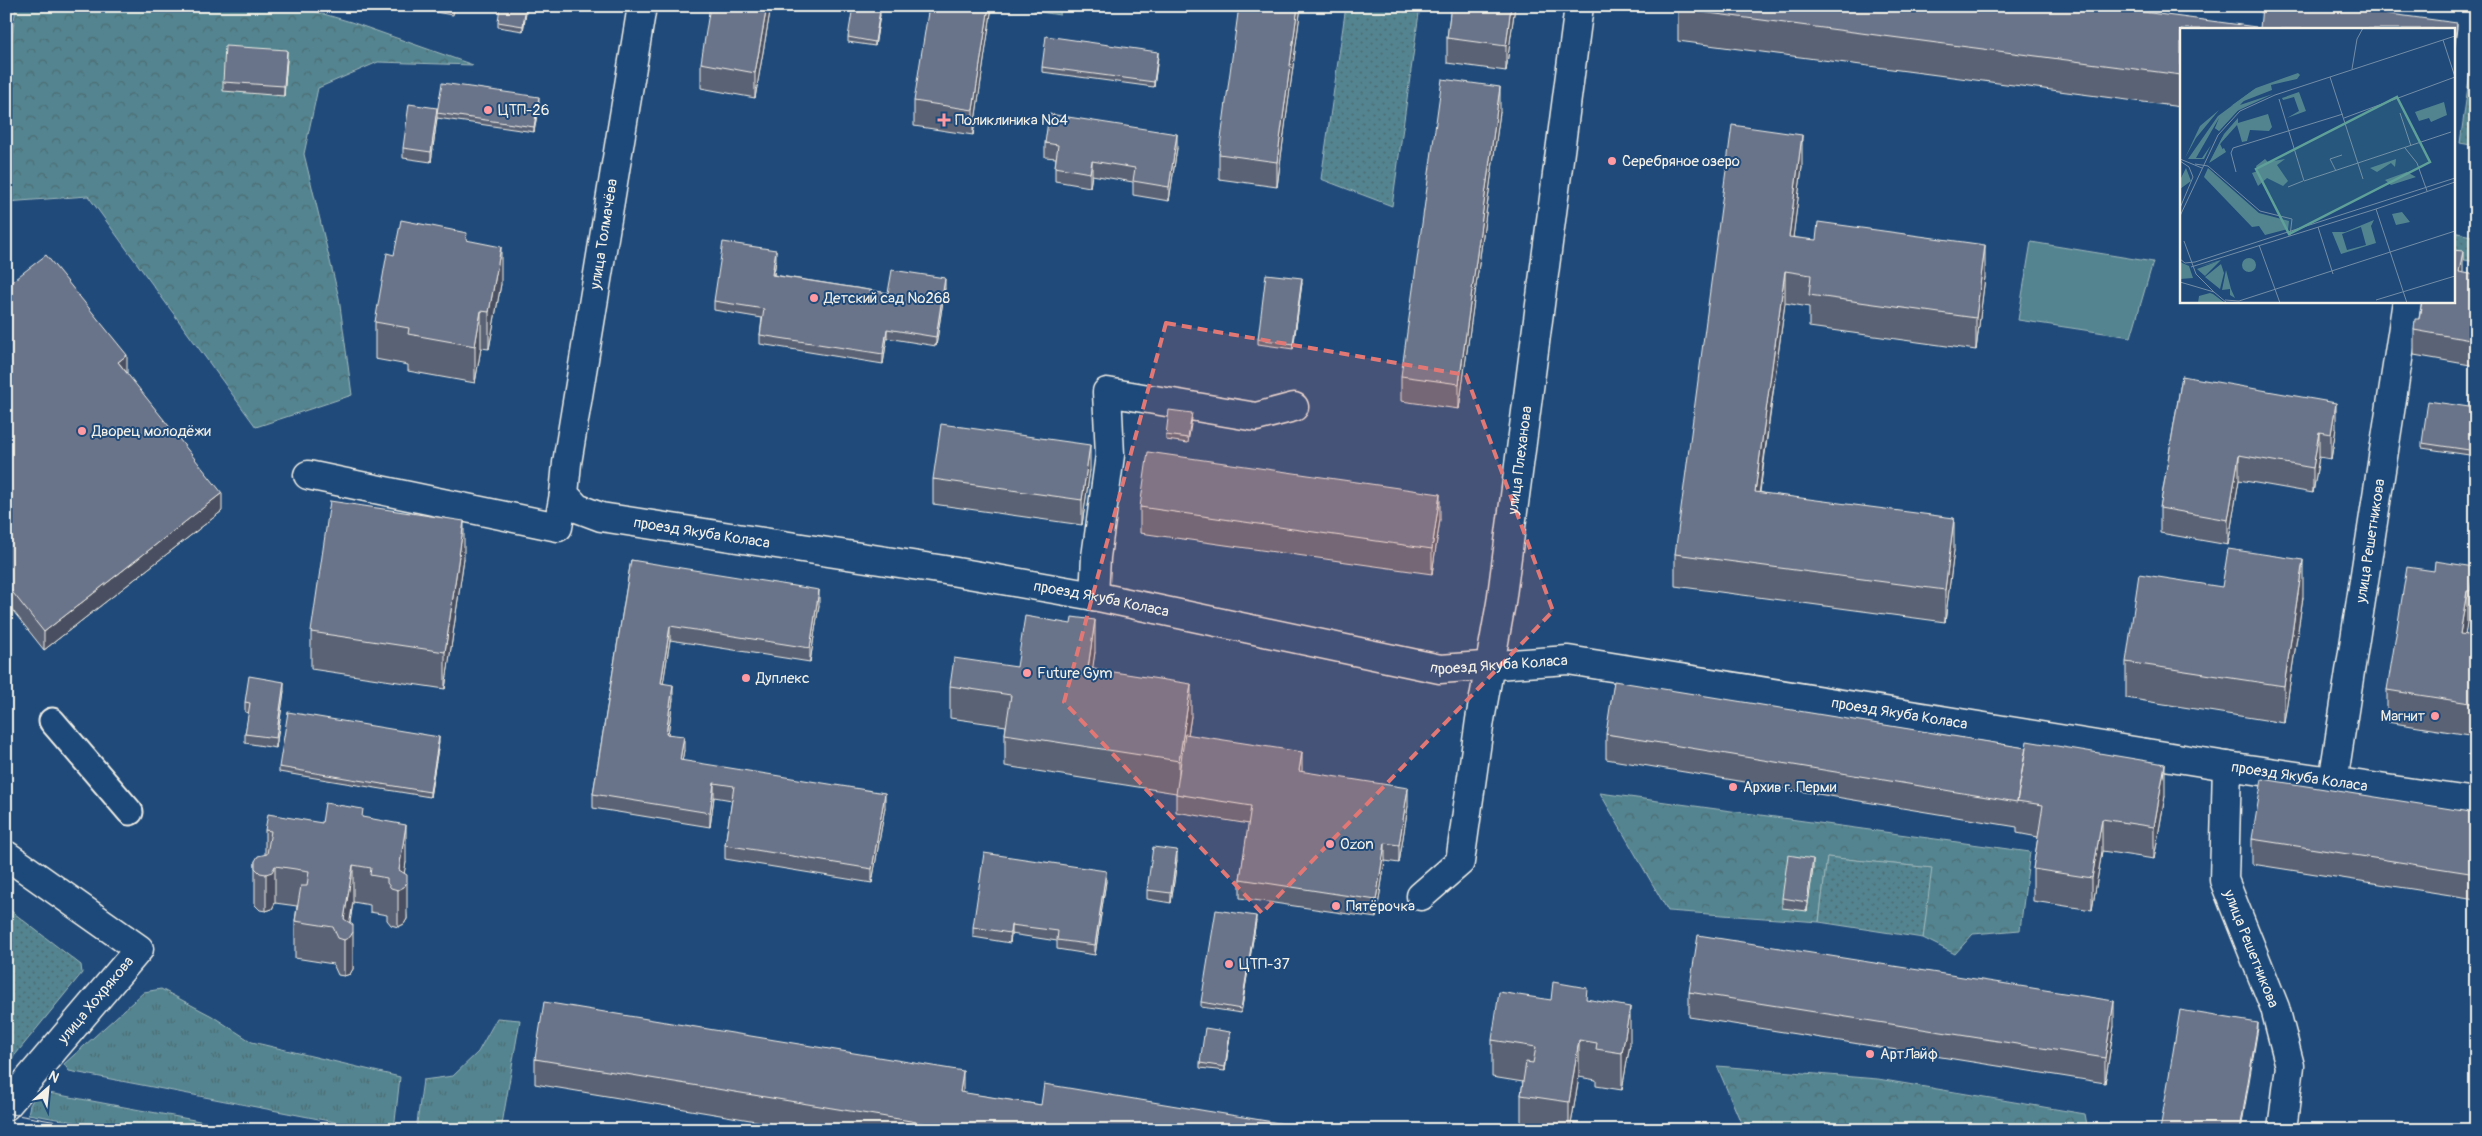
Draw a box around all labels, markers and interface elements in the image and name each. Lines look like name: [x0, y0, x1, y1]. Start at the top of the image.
inset map: [2180, 28, 2454, 302]
place label: ЦТП-26: [498, 101, 549, 120]
marker: ЦТП-26: [482, 104, 494, 116]
place label: Поликлиника №4: [955, 111, 1068, 130]
marker: Поликлиника №4: [937, 113, 951, 127]
place label: Серебряное озеро: [1622, 152, 1740, 171]
marker: Серебряное озеро: [1606, 155, 1618, 167]
street label: улица Толмачёва: [586, 177, 622, 292]
place label: Детский сад №268: [823, 289, 951, 308]
marker: Детский сад №268: [808, 292, 820, 304]
street label: улица Плеханова: [1503, 405, 1536, 517]
place label: Дворец молодёжи: [91, 422, 211, 441]
marker: Дворец молодёжи: [76, 425, 88, 437]
street label: улица Решетникова: [2351, 477, 2389, 605]
street label: проезд Якуба Коласа: [632, 513, 771, 552]
street label: проезд Якуба Коласа: [1032, 576, 1171, 621]
street label: проезд Якуба Коласа: [1429, 651, 1568, 679]
place label: Future Gym: [1037, 664, 1113, 683]
marker: Future Gym: [1021, 667, 1033, 679]
place label: Дуплекс: [755, 669, 810, 688]
marker: Дуплекс: [740, 672, 752, 684]
street label: проезд Якуба Коласа: [1830, 693, 1969, 734]
place label: Магнит: [2380, 707, 2425, 726]
marker: Магнит: [2429, 710, 2441, 722]
street label: проезд Якуба Коласа: [2230, 757, 2369, 796]
place label: Архив г. Перми: [1743, 778, 1837, 797]
marker: Архив г. Перми: [1727, 781, 1739, 793]
place label: Ozon: [1340, 835, 1374, 854]
marker: Ozon: [1324, 838, 1336, 850]
street label: улица Решетникова: [2219, 886, 2283, 1011]
place label: Пятёрочка: [1346, 897, 1415, 916]
marker: Пятёрочка: [1330, 900, 1342, 912]
street label: улица Хохрякова: [53, 952, 138, 1048]
place label: ЦТП-37: [1239, 955, 1290, 974]
marker: ЦТП-37: [1223, 958, 1235, 970]
place label: АртЛайф: [1880, 1045, 1938, 1064]
marker: АртЛайф: [1864, 1048, 1876, 1060]
north arrow: [22, 1064, 72, 1114]
text: N: [46, 1067, 62, 1087]

